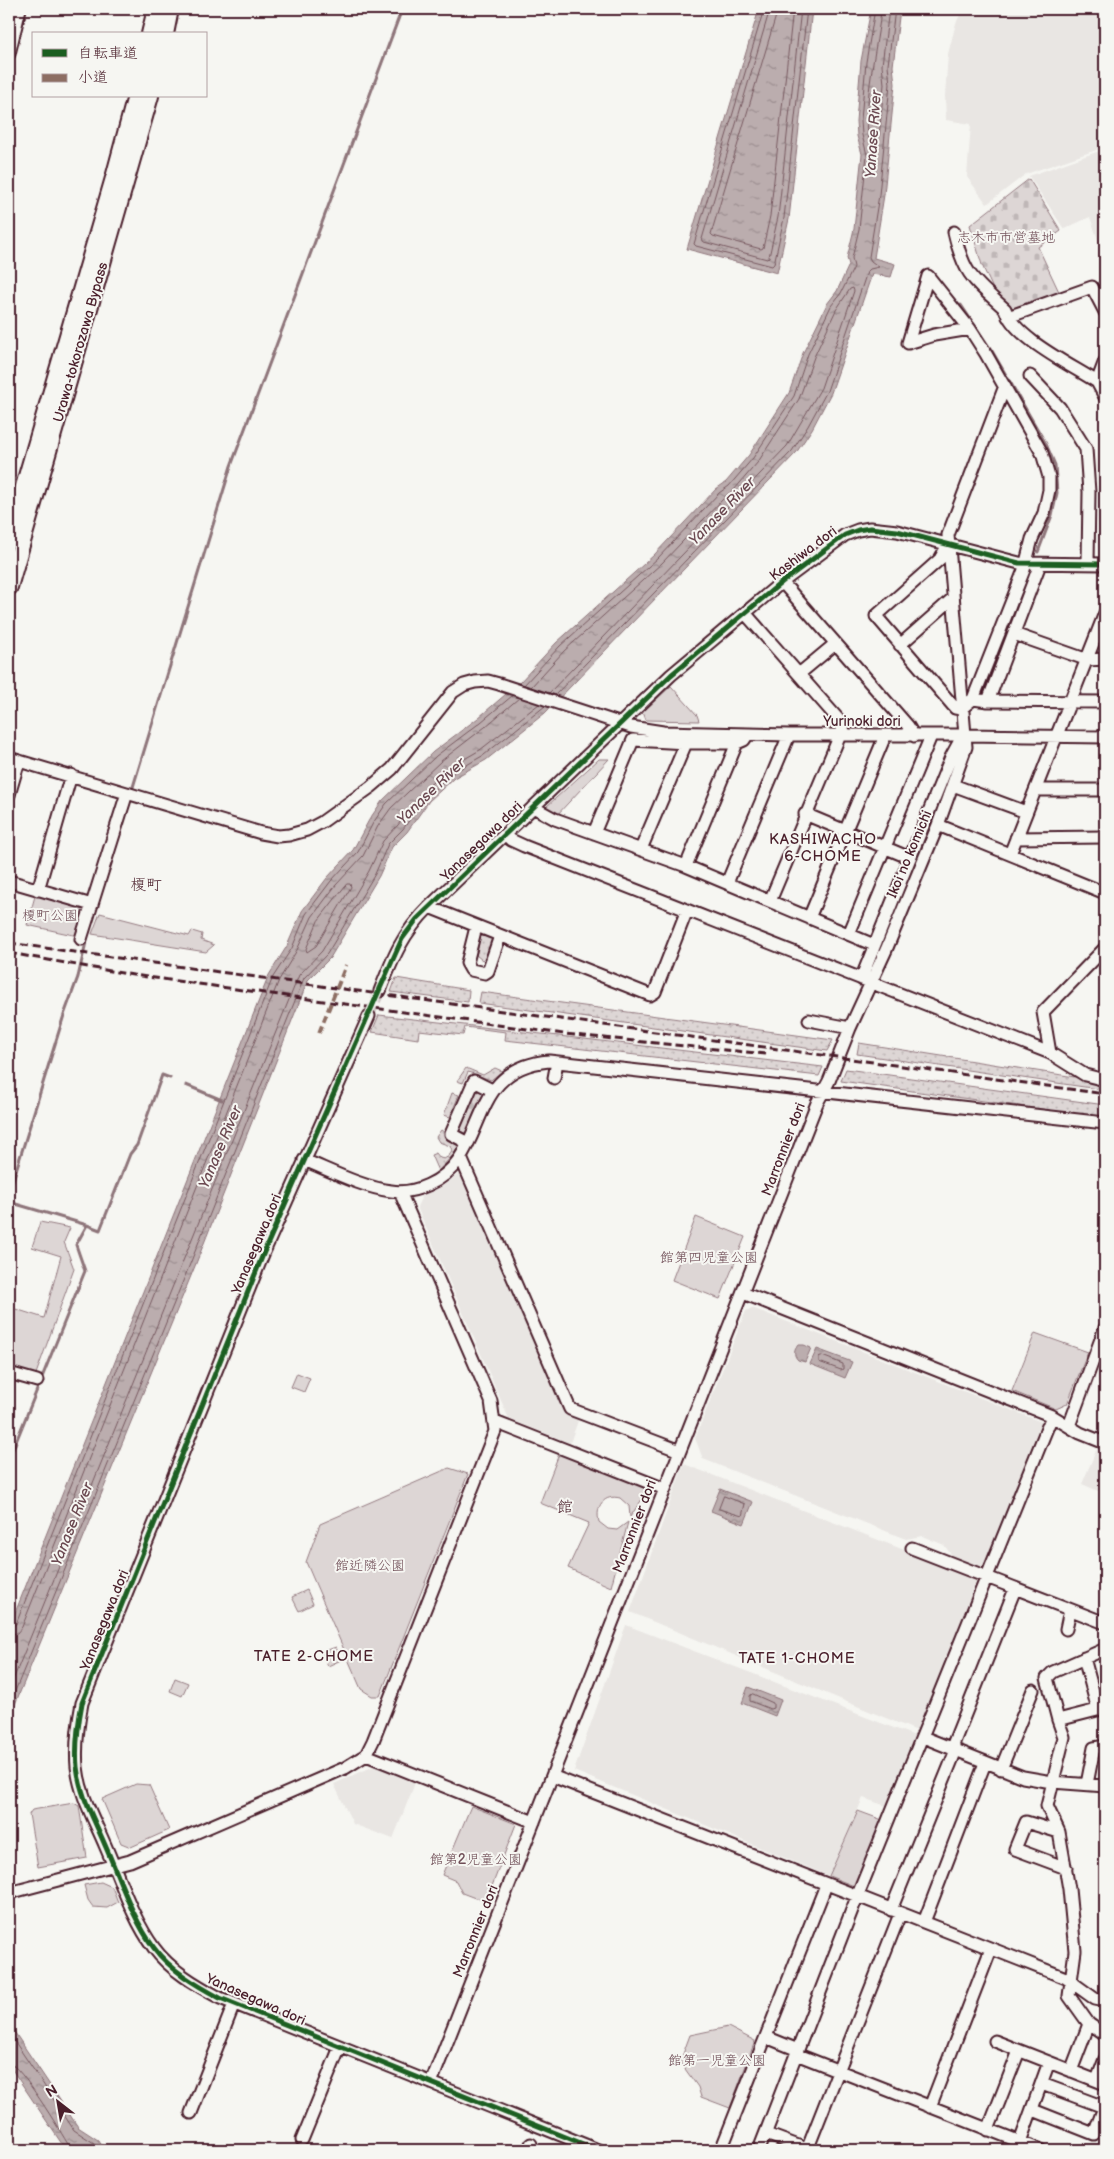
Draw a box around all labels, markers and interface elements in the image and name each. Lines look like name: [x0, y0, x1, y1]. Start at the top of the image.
legend: [32, 32, 208, 98]
text: 自転車道: [78, 44, 138, 63]
text: 小道: [78, 68, 108, 87]
water label: Yanase River: [861, 88, 886, 179]
park label: 志木市市営墓地: [957, 229, 1055, 246]
street label: Urawa-tokorozawa Bypass: [49, 260, 111, 424]
water label: Yanase River: [685, 472, 761, 550]
street label: Kashiwa dori: [766, 523, 840, 584]
street label: Yurinoki dori: [822, 713, 901, 730]
water label: Yanase River: [393, 753, 471, 829]
street label: Yanasegawa dori: [436, 798, 526, 885]
street label: Ikoi no komichi: [883, 808, 936, 901]
district label: KASHIWACHO 6-CHOME: [769, 830, 877, 866]
district label: 榎町: [130, 876, 162, 895]
park label: 榎町公園: [22, 907, 78, 924]
street label: Marronnier dori: [758, 1100, 809, 1198]
water label: Yanase River: [195, 1102, 247, 1191]
street label: Yanasegawa dori: [227, 1191, 285, 1298]
park label: 館第四児童公園: [660, 1249, 758, 1266]
street label: Marronnier dori: [609, 1477, 660, 1575]
water label: Yanase River: [47, 1478, 98, 1569]
district label: 館: [557, 1498, 573, 1517]
park label: 館近隣公園: [335, 1557, 405, 1574]
street label: Yanasegawa dori: [76, 1567, 132, 1674]
district label: TATE 2-CHOME: [254, 1647, 374, 1666]
district label: TATE 1-CHOME: [738, 1649, 856, 1668]
park label: 館第2児童公園: [430, 1851, 522, 1868]
street label: Marronnier dori: [449, 1882, 502, 1980]
street label: Yanasegawa dori: [202, 1969, 308, 2029]
park label: 館第一児童公園: [668, 2052, 766, 2069]
north arrow: [32, 2076, 82, 2126]
text: N: [43, 2081, 60, 2101]

